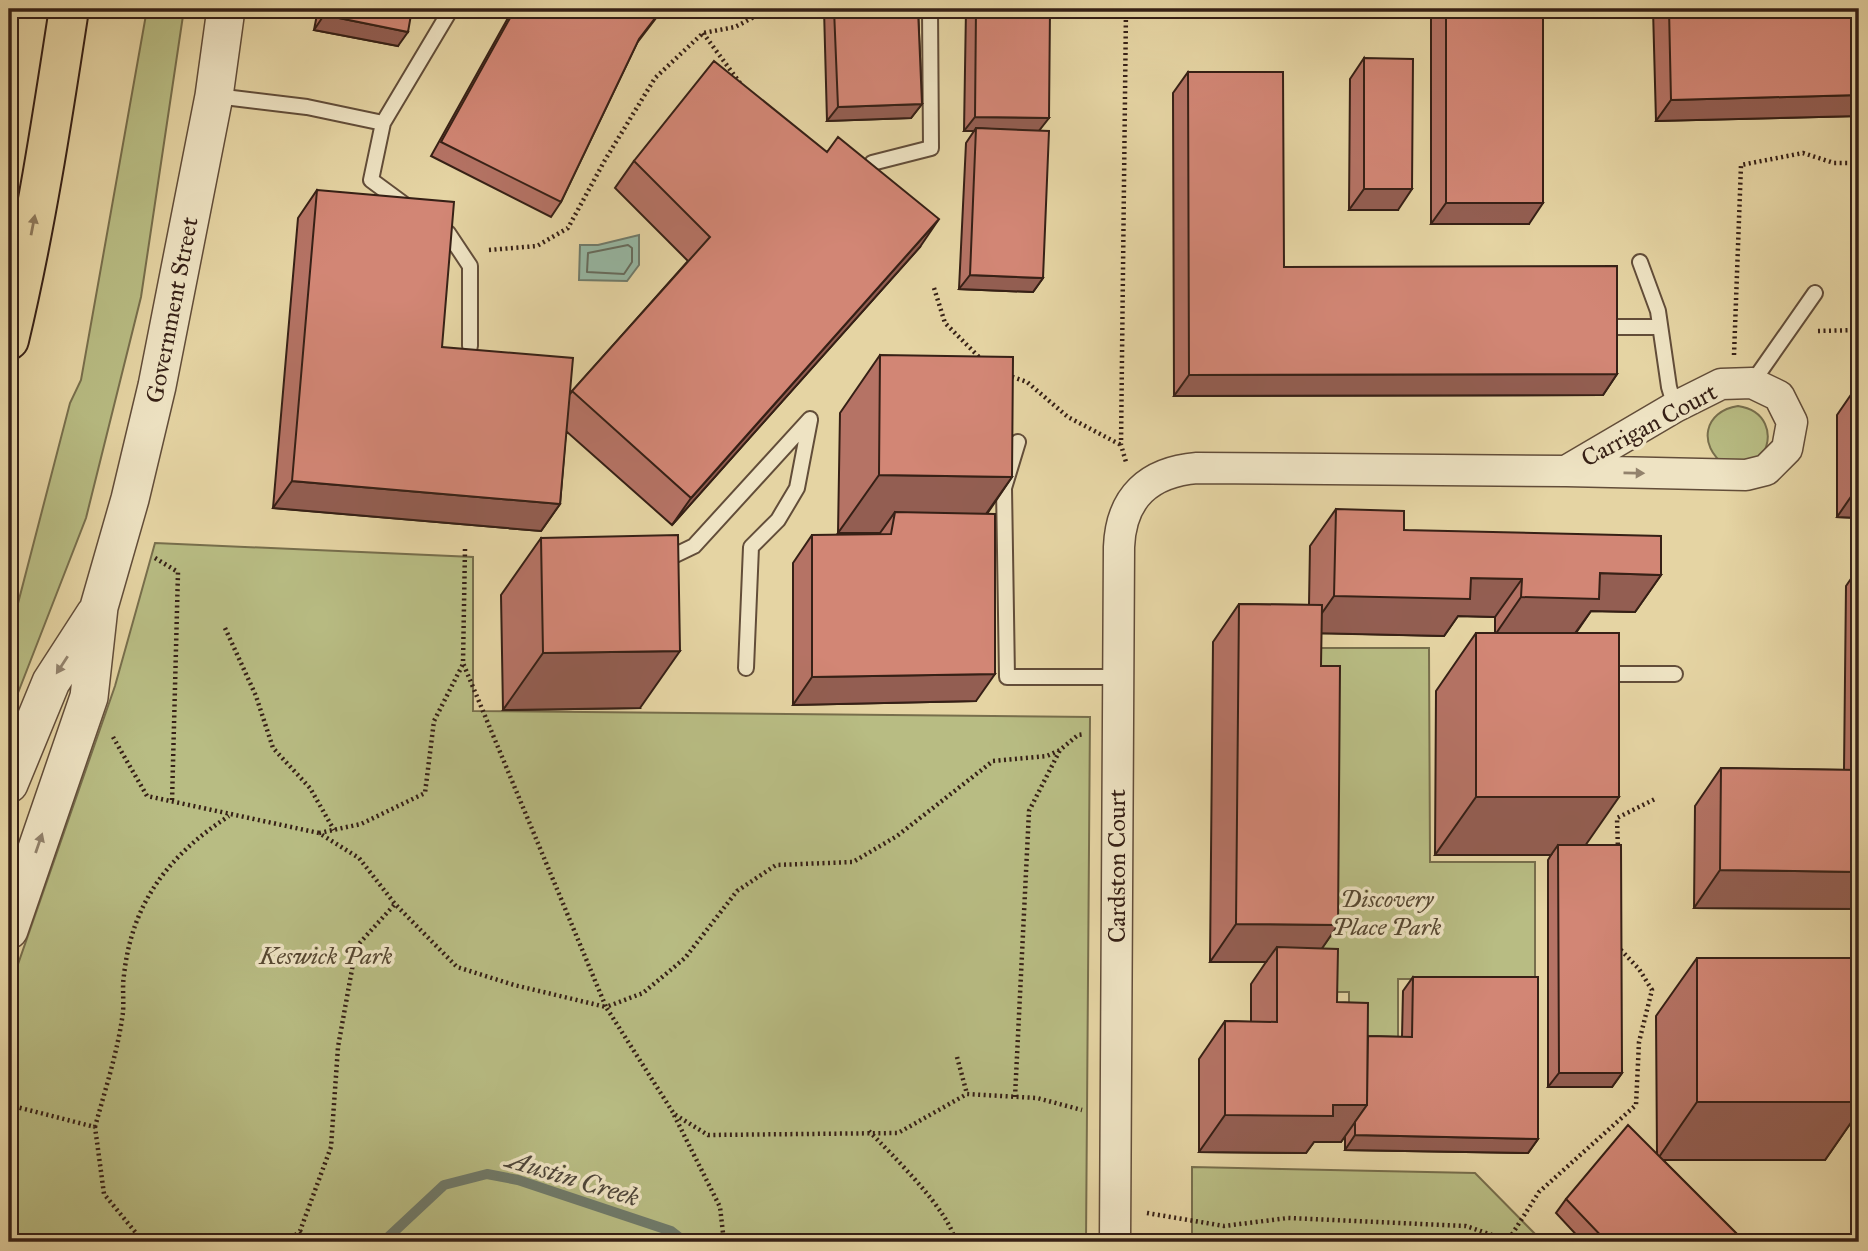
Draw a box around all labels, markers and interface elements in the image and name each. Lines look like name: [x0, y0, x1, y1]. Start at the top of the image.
one-way arrow: [28, 214, 39, 236]
street label: Government Street: [139, 214, 205, 406]
street label: Carrigan Court: [1576, 376, 1722, 473]
one-way arrow: [1623, 467, 1645, 478]
one-way arrow: [56, 655, 69, 674]
street label: Cardston Court: [1102, 788, 1132, 943]
one-way arrow: [34, 832, 45, 853]
park label: Discovery Place Park: [1333, 884, 1442, 942]
park label: Keswick Park: [258, 941, 393, 971]
water label: Austin Creek: [500, 1142, 643, 1213]

